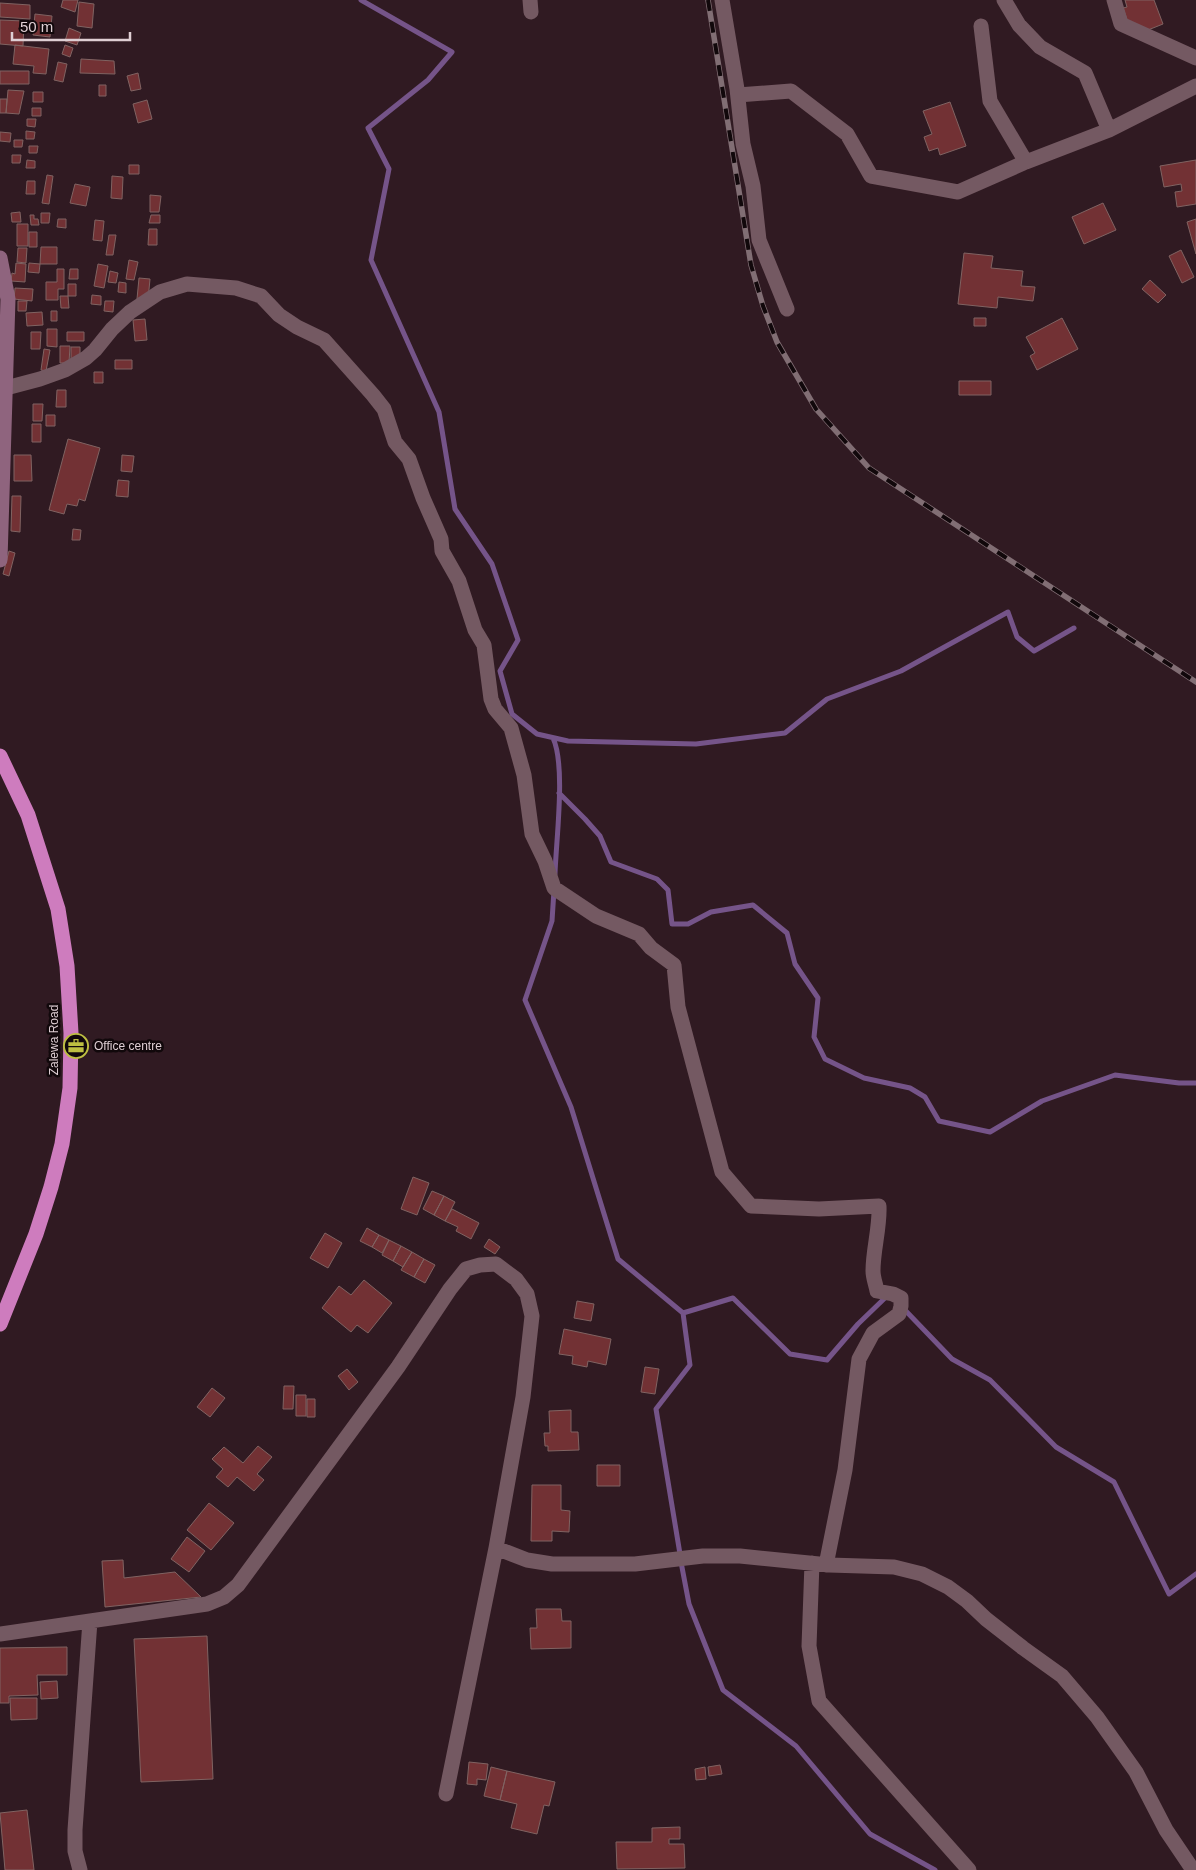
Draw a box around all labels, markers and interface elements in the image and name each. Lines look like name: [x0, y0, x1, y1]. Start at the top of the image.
scale bar: [12, 10, 130, 42]
text: 50 m: [20, 18, 53, 35]
street label: Zalewa Road: [47, 1005, 61, 1075]
office icon: Office centre: [63, 1033, 89, 1059]
place label: Office centre: [94, 1039, 162, 1053]

